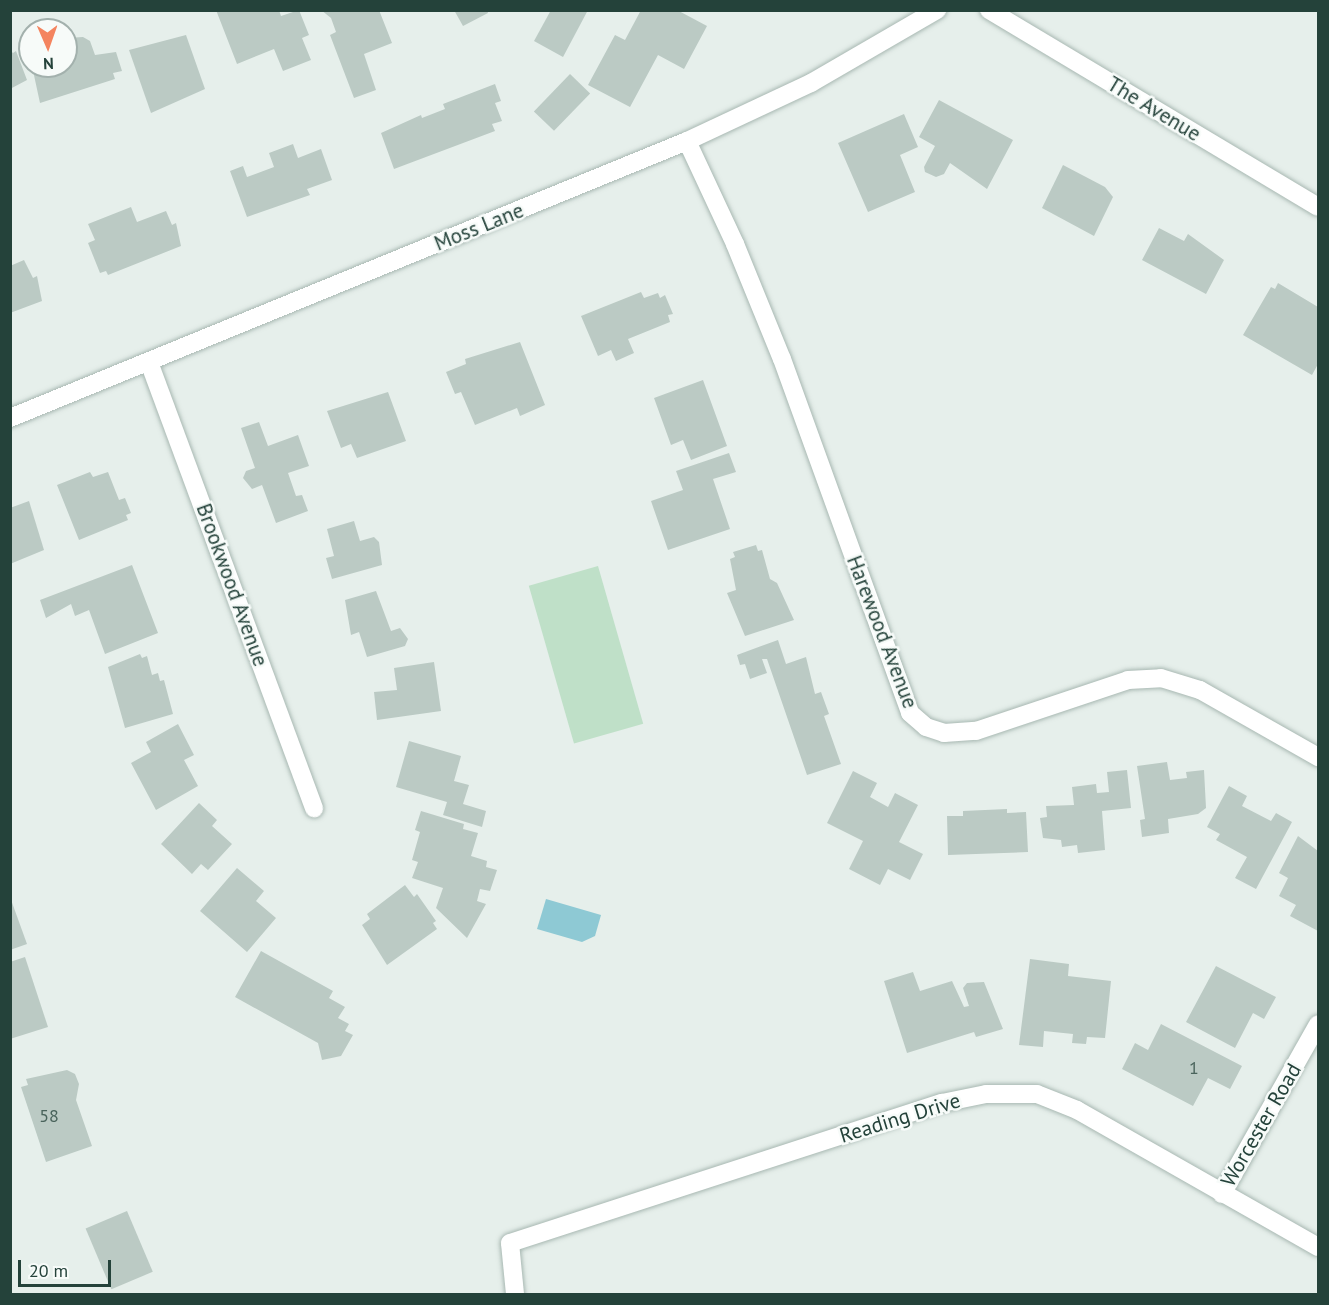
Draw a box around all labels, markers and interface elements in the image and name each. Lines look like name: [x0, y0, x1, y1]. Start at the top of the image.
north arrow: [18, 18, 78, 78]
text: N: [43, 54, 54, 74]
street label: The Avenue: [1103, 71, 1205, 147]
street label: Moss Lane: [431, 198, 527, 256]
street label: Brookwood Avenue: [191, 500, 273, 670]
street label: Harewood Avenue: [841, 552, 923, 712]
house number: 1: [1189, 1057, 1199, 1079]
street label: Worcester Road: [1216, 1059, 1306, 1191]
street label: Reading Drive: [837, 1088, 963, 1148]
house number: 58: [39, 1105, 59, 1127]
scale bar: [21, 1248, 114, 1286]
text: 20 m: [29, 1259, 68, 1282]

